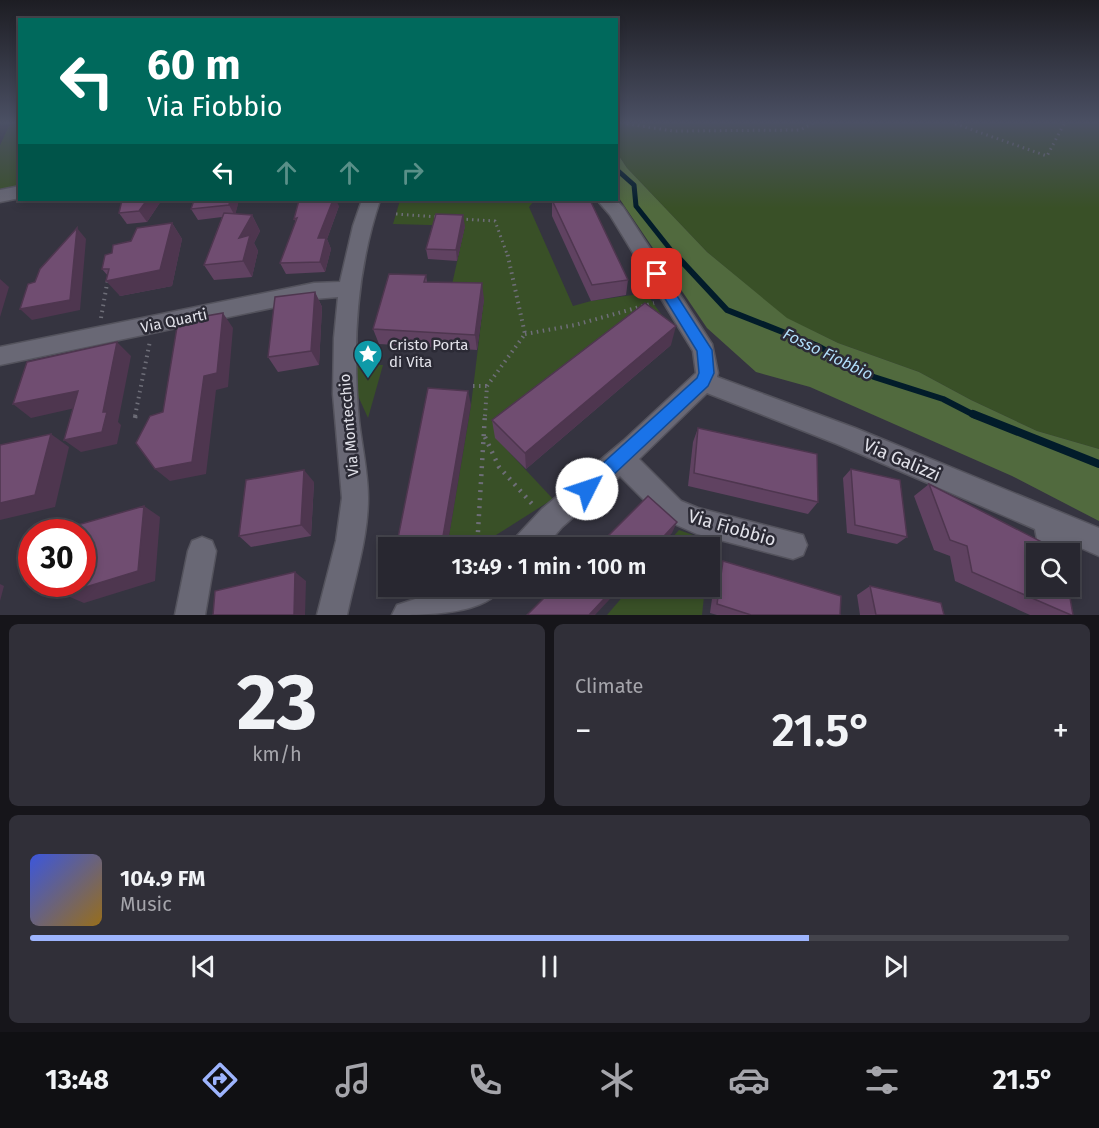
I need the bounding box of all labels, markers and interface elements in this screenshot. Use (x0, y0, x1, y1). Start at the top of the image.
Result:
text: 60 m (147, 40, 241, 90)
icon: left (48, 42, 126, 120)
text: Via Fiobbio (147, 91, 283, 123)
icon: left (207, 156, 240, 189)
icon: ahead (270, 156, 303, 189)
icon: ahead (333, 156, 366, 189)
icon: right (396, 156, 429, 189)
pin (631, 248, 682, 299)
icon: arrive (640, 257, 673, 290)
street label: Via Quarti (139, 305, 209, 337)
water label: Fosso Fiobbio (780, 324, 876, 384)
place label: Cristo Porta di Vita (389, 336, 468, 371)
place icon: Cristo Porta di Vita (352, 338, 384, 380)
street label: Via Montecchio (336, 373, 362, 477)
street label: Via Galizzi (860, 434, 944, 486)
position arrow (555, 457, 619, 521)
street label: Via Fiobbio (686, 505, 778, 551)
speed limit sign: 30 (18, 519, 96, 597)
map controls (1026, 543, 1080, 597)
button: search (1026, 543, 1080, 597)
text: 13:49 · 1 min · 100 m (451, 553, 647, 580)
text: 23 (237, 656, 317, 750)
text: Climate (575, 674, 643, 698)
text: 21.5° (772, 704, 872, 758)
text: − (575, 711, 592, 751)
text: + (1053, 711, 1069, 751)
text: km/h (252, 742, 302, 766)
text: 104.9 FM (120, 865, 205, 892)
text: Music (120, 892, 172, 916)
icon: previous (187, 950, 220, 983)
icon: pause (533, 950, 566, 983)
icon: next (879, 950, 912, 983)
icon: directions (199, 1059, 241, 1101)
icon: music (332, 1059, 374, 1101)
icon: phone (464, 1059, 506, 1101)
icon: climate (596, 1059, 638, 1101)
icon: car (728, 1059, 770, 1101)
icon: filters (861, 1059, 903, 1101)
text: 13:48 (45, 1064, 109, 1096)
text: 21.5° (993, 1064, 1054, 1096)

